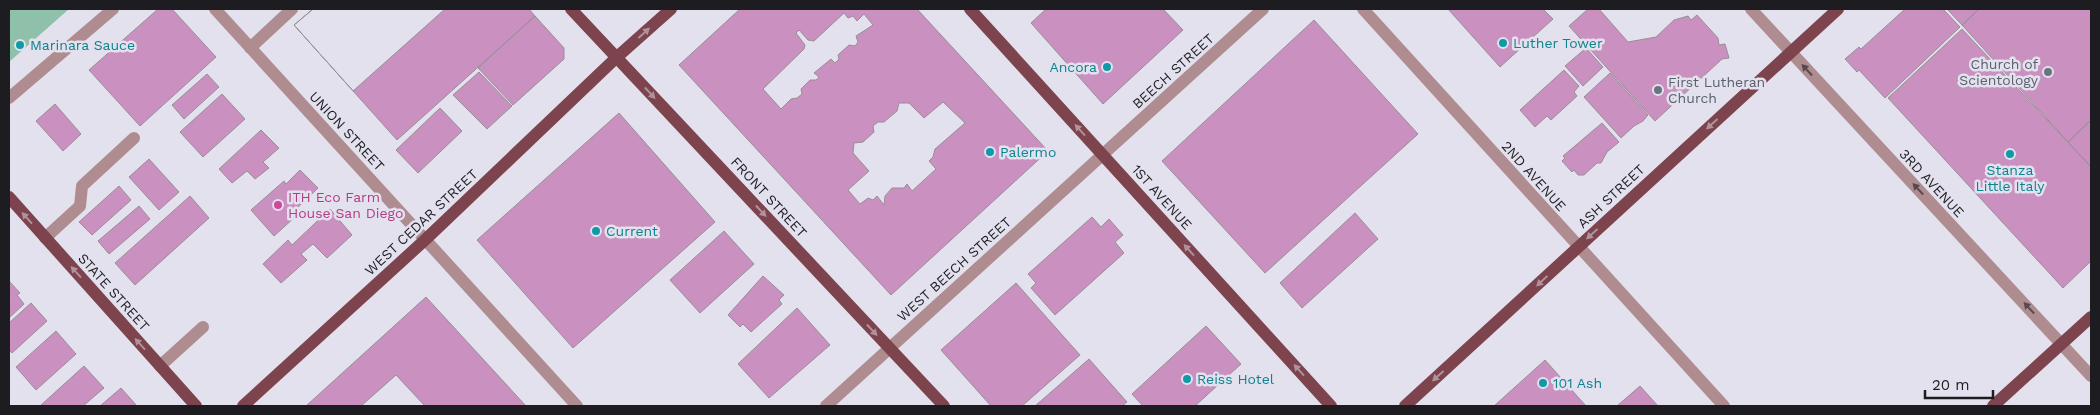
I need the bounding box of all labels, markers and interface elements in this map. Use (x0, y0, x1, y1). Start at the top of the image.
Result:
one-way arrow (637, 27, 649, 39)
street label: BEECH STREET (1129, 30, 1217, 112)
place label: Luther Tower (1513, 35, 1603, 51)
place label: Marinara Sauce (30, 37, 135, 53)
marker: Luther Tower (1497, 37, 1509, 49)
marker: Marinara Sauce (14, 39, 26, 51)
place label: Church of Scientology (1959, 56, 2039, 88)
place label: Ancora (1049, 59, 1097, 75)
marker: Ancora (1101, 61, 1113, 73)
one-way arrow (1801, 65, 1813, 77)
marker: Church of Scientology (2042, 66, 2054, 78)
place label: First Lutheran Church (1668, 74, 1765, 106)
marker: First Lutheran Church (1652, 84, 1664, 96)
one-way arrow (644, 86, 656, 98)
street label: UNION STREET (306, 88, 388, 174)
one-way arrow (1706, 119, 1719, 130)
one-way arrow (1074, 124, 1086, 136)
street label: 2ND AVENUE (1499, 138, 1570, 214)
place label: Palermo (1000, 144, 1056, 160)
marker: Palermo (984, 146, 996, 158)
street label: 3RD AVENUE (1896, 146, 1968, 220)
marker: Stanza Little Italy (2004, 148, 2016, 160)
street label: FRONT STREET (728, 154, 811, 241)
street label: 1ST AVENUE (1129, 161, 1195, 233)
street label: ASH STREET (1574, 161, 1648, 231)
place label: Stanza Little Italy (1975, 162, 2045, 194)
street label: WEST CEDAR STREET (361, 165, 481, 278)
one-way arrow (1912, 184, 1924, 196)
place label: ITH Eco Farm House San Diego (288, 189, 403, 221)
marker: ITH Eco Farm House San Diego (272, 199, 284, 211)
one-way arrow (755, 205, 767, 217)
one-way arrow (21, 212, 33, 224)
street label: WEST BEECH STREET (894, 213, 1015, 324)
place label: Current (606, 223, 658, 239)
marker: Current (590, 225, 602, 237)
one-way arrow (1586, 229, 1599, 240)
one-way arrow (1184, 243, 1195, 256)
street label: STATE STREET (75, 250, 153, 334)
one-way arrow (70, 267, 82, 279)
one-way arrow (1536, 275, 1548, 286)
one-way arrow (2023, 302, 2035, 314)
one-way arrow (866, 323, 878, 335)
one-way arrow (134, 339, 146, 351)
one-way arrow (1293, 365, 1305, 377)
scale bar (1925, 368, 1992, 400)
one-way arrow (1433, 370, 1445, 382)
place label: Reiss Hotel (1197, 371, 1275, 387)
marker: Reiss Hotel (1181, 373, 1193, 385)
place label: 101 Ash (1553, 375, 1602, 391)
text: 20 m (1932, 376, 1970, 394)
marker: 101 Ash (1537, 377, 1549, 389)

